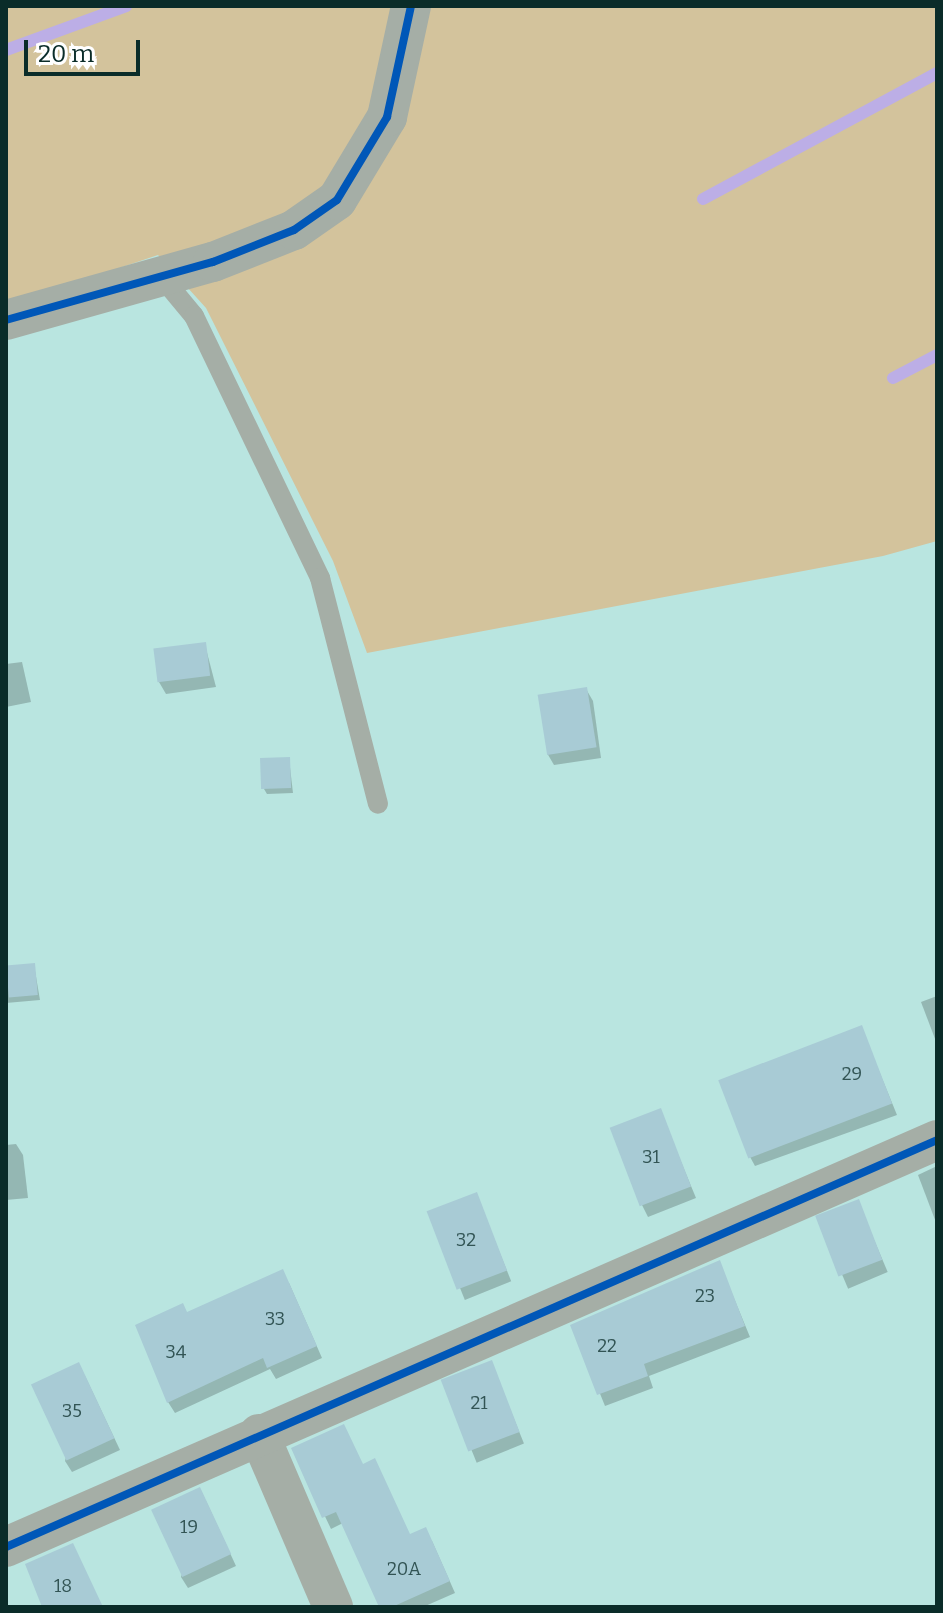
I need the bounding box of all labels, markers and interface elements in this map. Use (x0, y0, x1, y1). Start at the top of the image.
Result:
scale bar (28, 24, 144, 74)
text: 20 m (38, 40, 94, 68)
house number: 29 (842, 1063, 862, 1085)
house number: 31 (642, 1146, 660, 1168)
house number: 32 (456, 1229, 476, 1251)
house number: 23 (695, 1285, 715, 1307)
house number: 33 (265, 1308, 285, 1330)
house number: 22 (597, 1335, 617, 1357)
house number: 34 (166, 1341, 186, 1363)
house number: 21 (470, 1392, 488, 1414)
house number: 35 (62, 1400, 82, 1422)
house number: 19 (180, 1516, 198, 1538)
house number: 20А (387, 1558, 421, 1580)
house number: 18 (54, 1575, 72, 1597)

